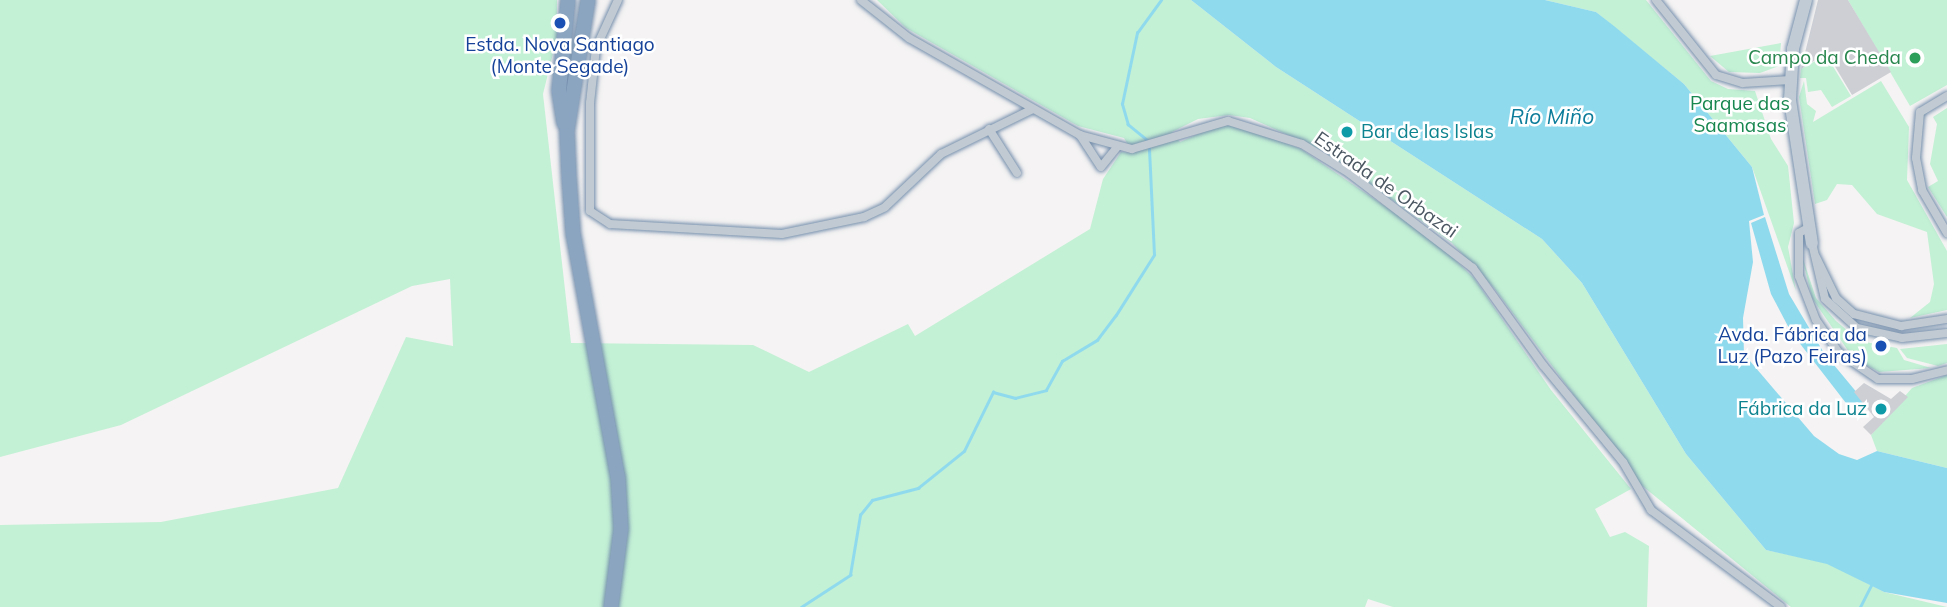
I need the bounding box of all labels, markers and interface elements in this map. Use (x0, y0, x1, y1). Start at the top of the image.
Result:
marker: Estda. Nova Santiago (Monte Segade) (552, 15, 568, 31)
place label: Estda. Nova Santiago (Monte Segade) (465, 34, 655, 78)
place label: Campo da Cheda (1748, 47, 1901, 69)
marker: Campo da Cheda (1907, 50, 1923, 66)
park label: Parque das Saamasas (1690, 93, 1790, 137)
water label: Río Miño (1510, 103, 1594, 129)
place label: Bar de las Islas (1361, 121, 1494, 143)
marker: Bar de las Islas (1339, 124, 1355, 140)
street label: Estrada de Orbazai (1310, 127, 1462, 243)
place label: Avda. Fábrica da Luz (Pazo Feiras) (1717, 324, 1867, 368)
marker: Avda. Fábrica da Luz (Pazo Feiras) (1873, 338, 1889, 354)
place label: Fábrica da Luz (1738, 398, 1867, 420)
marker: Fábrica da Luz (1873, 401, 1889, 417)

